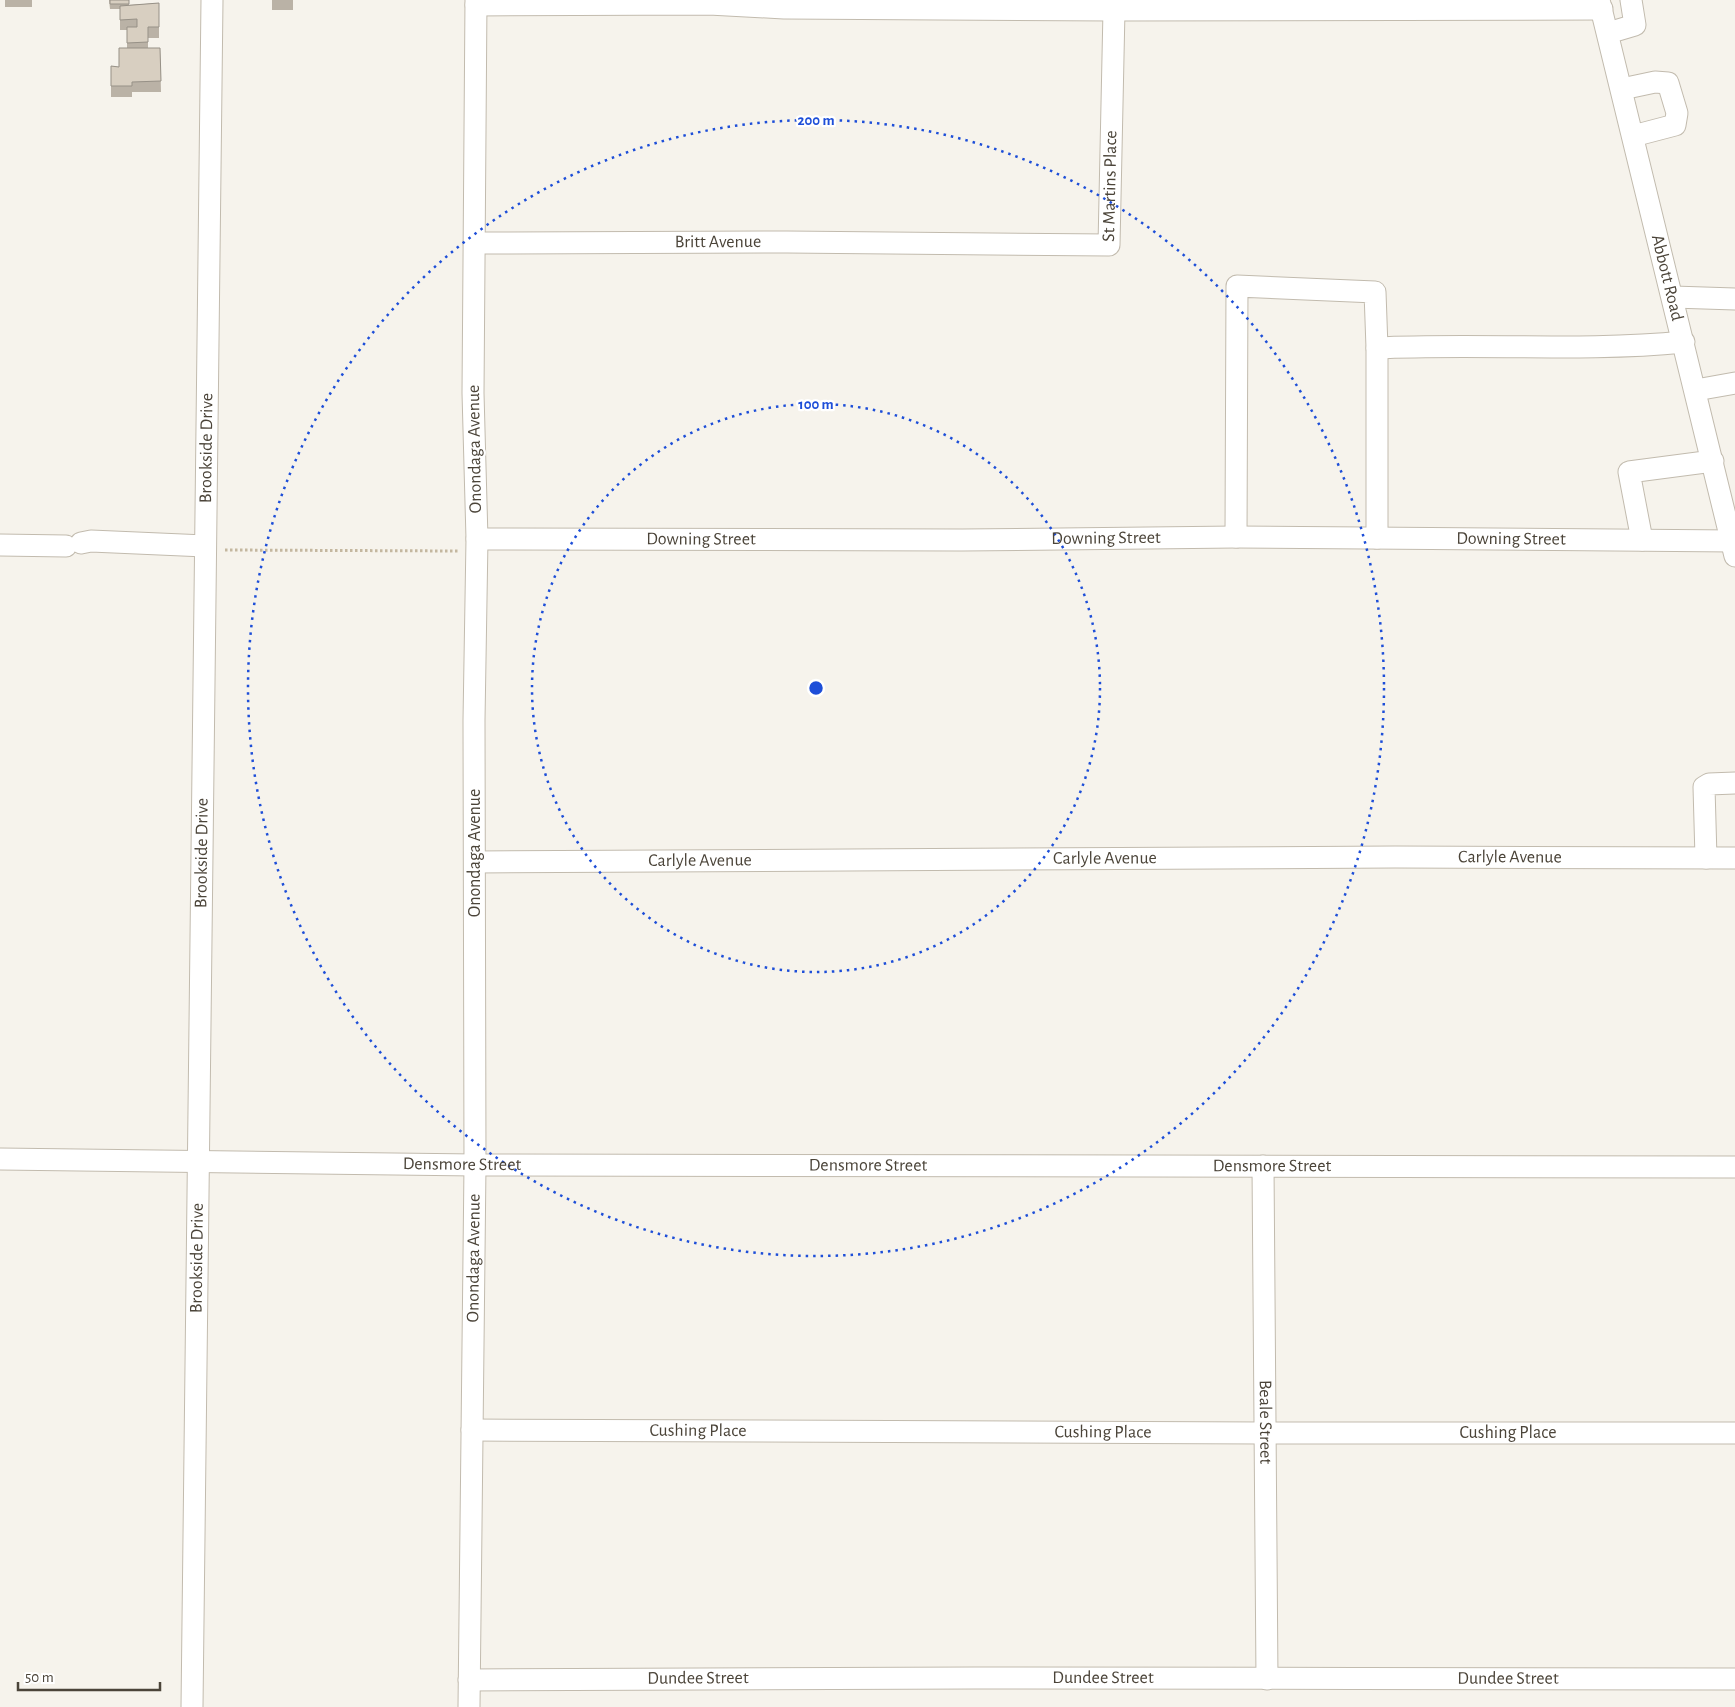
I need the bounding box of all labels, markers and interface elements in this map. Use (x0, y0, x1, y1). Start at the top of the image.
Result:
text: 200 m (797, 113, 835, 128)
street label: St Martins Place (1100, 130, 1120, 242)
street label: Britt Avenue (675, 233, 761, 251)
street label: Abbott Road (1648, 233, 1686, 323)
street label: Onondaga Avenue (465, 385, 485, 513)
street label: Brookside Drive (197, 393, 216, 503)
text: 100 m (798, 397, 834, 412)
street label: Downing Street (1051, 529, 1161, 548)
street label: Downing Street (646, 530, 756, 549)
street label: Downing Street (1456, 530, 1566, 549)
centre of rings (807, 679, 825, 697)
street label: Onondaga Avenue (466, 789, 484, 917)
street label: Brookside Drive (192, 798, 212, 908)
street label: Carlyle Avenue (1458, 848, 1562, 866)
street label: Carlyle Avenue (1053, 849, 1157, 868)
street label: Carlyle Avenue (648, 851, 752, 870)
street label: Densmore Street (403, 1155, 521, 1174)
street label: Densmore Street (809, 1157, 927, 1175)
street label: Densmore Street (1213, 1157, 1331, 1175)
street label: Onondaga Avenue (464, 1194, 484, 1322)
street label: Brookside Drive (188, 1203, 207, 1313)
street label: Beale Street (1256, 1380, 1274, 1464)
street label: Cushing Place (649, 1422, 747, 1440)
street label: Cushing Place (1054, 1423, 1152, 1442)
street label: Cushing Place (1459, 1424, 1557, 1442)
scale bar (18, 1660, 160, 1692)
street label: Dundee Street (647, 1669, 749, 1688)
street label: Dundee Street (1052, 1669, 1154, 1687)
text: 50 m (25, 1670, 54, 1685)
street label: Dundee Street (1457, 1670, 1559, 1688)

